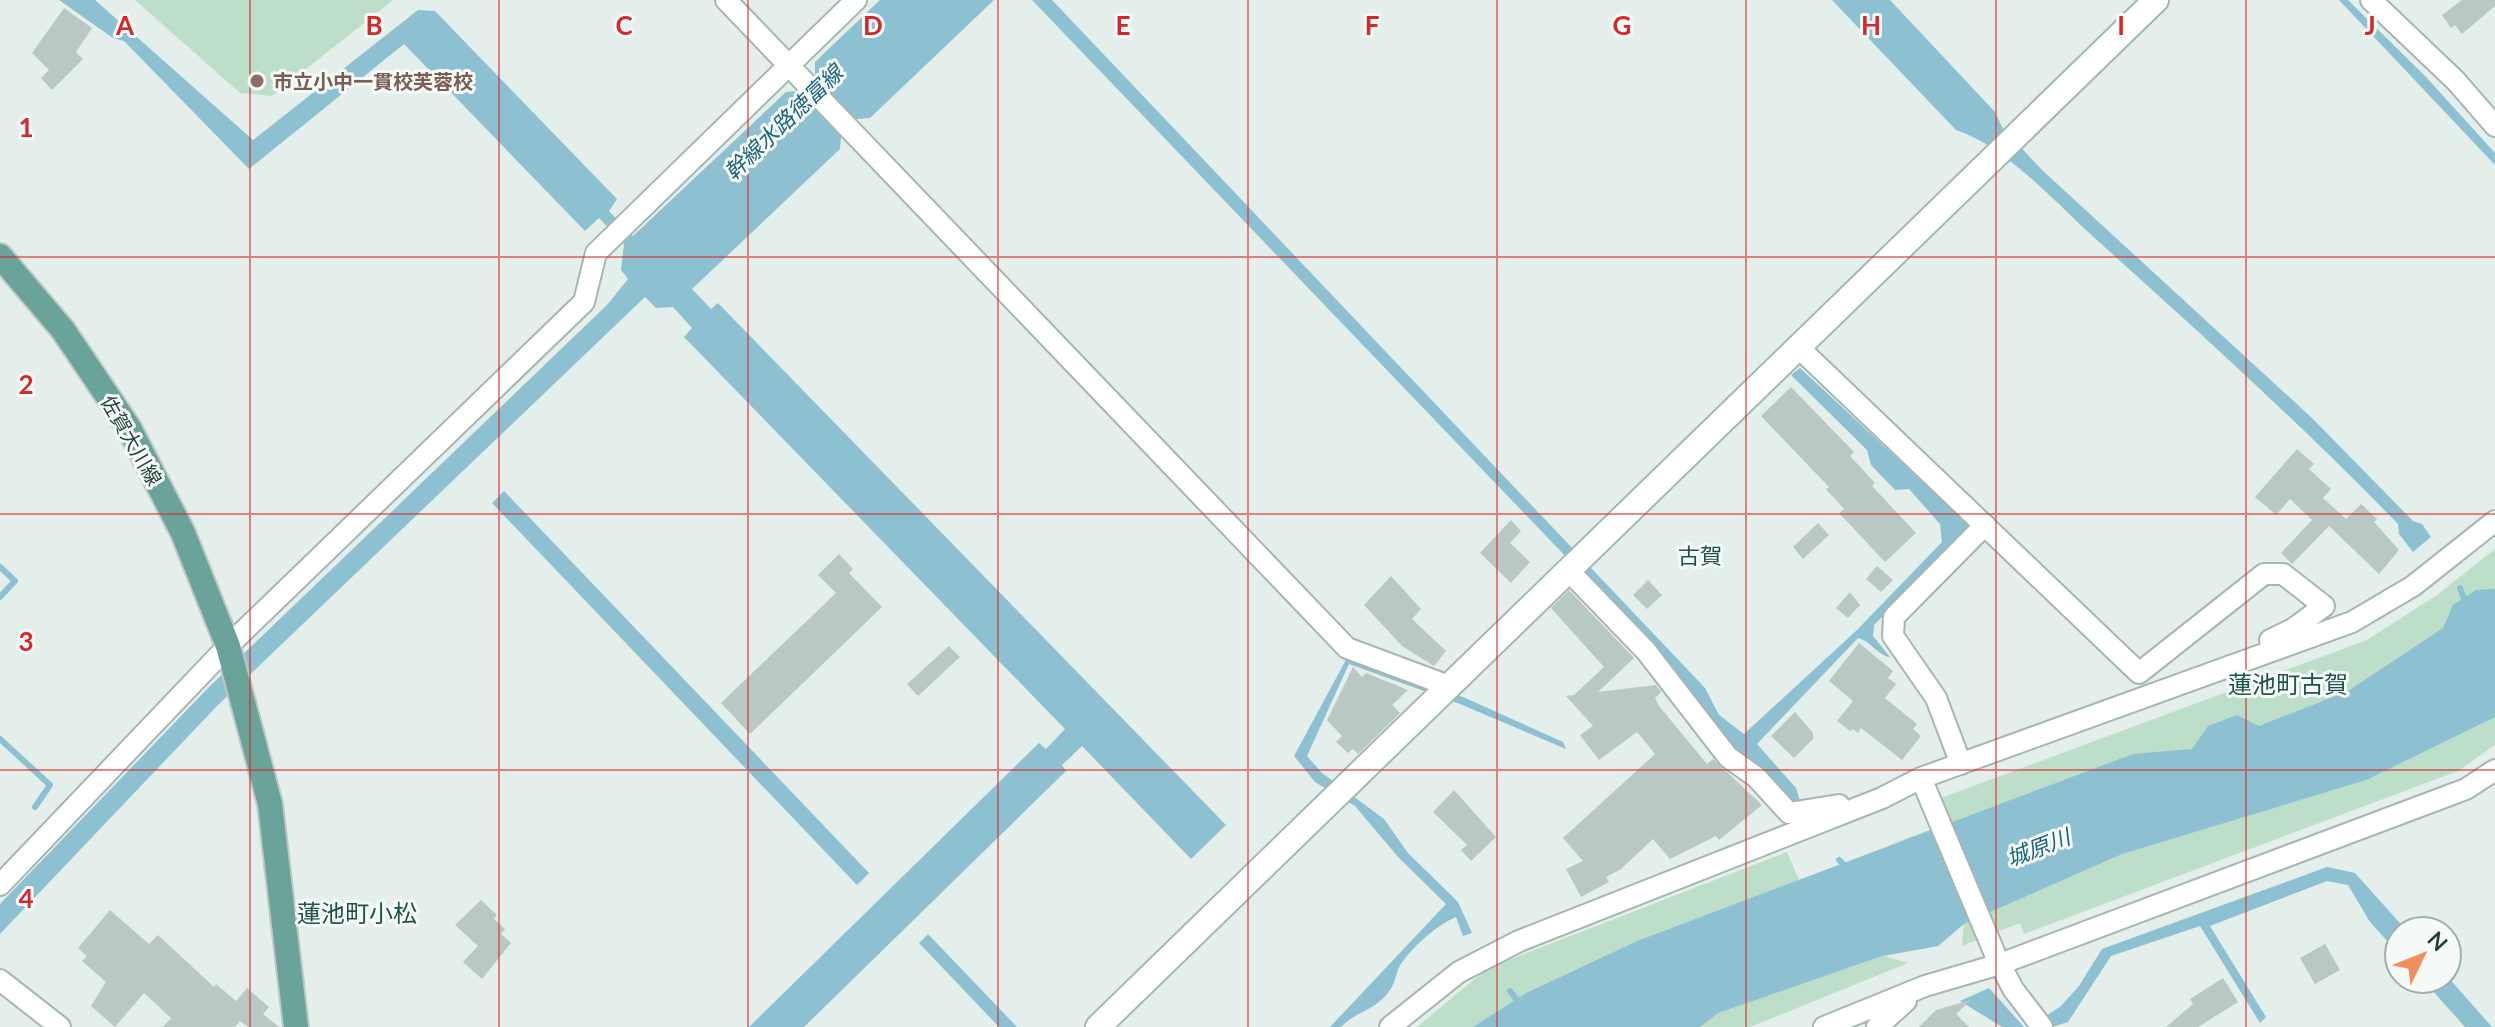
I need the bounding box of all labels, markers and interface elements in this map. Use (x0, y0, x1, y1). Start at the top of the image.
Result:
text: A (115, 9, 135, 41)
text: B (365, 9, 383, 41)
text: C (615, 9, 633, 41)
text: D (863, 9, 883, 41)
text: E (1116, 9, 1130, 41)
text: F (1365, 9, 1379, 41)
text: G (1613, 9, 1631, 41)
text: H (1861, 9, 1881, 41)
text: I (2117, 9, 2125, 41)
text: J (2364, 9, 2376, 41)
water label: 幹線水路徳富線 (718, 57, 850, 185)
place label: 市立小中一貫校芙蓉校 (273, 69, 473, 93)
marker: 市立小中一貫校芙蓉校 (248, 72, 266, 90)
text: 1 (18, 111, 34, 143)
text: 2 (18, 368, 34, 400)
street label: 佐賀大川線 (97, 391, 167, 489)
district label: 古賀 (1678, 542, 1722, 569)
text: 3 (18, 625, 34, 657)
district label: 蓮池町古賀 (2228, 669, 2348, 698)
water label: 城原川 (2002, 822, 2076, 871)
text: 4 (18, 882, 34, 914)
district label: 蓮池町小松 (297, 898, 417, 927)
north arrow (2383, 915, 2463, 995)
text: N (2422, 926, 2454, 956)

